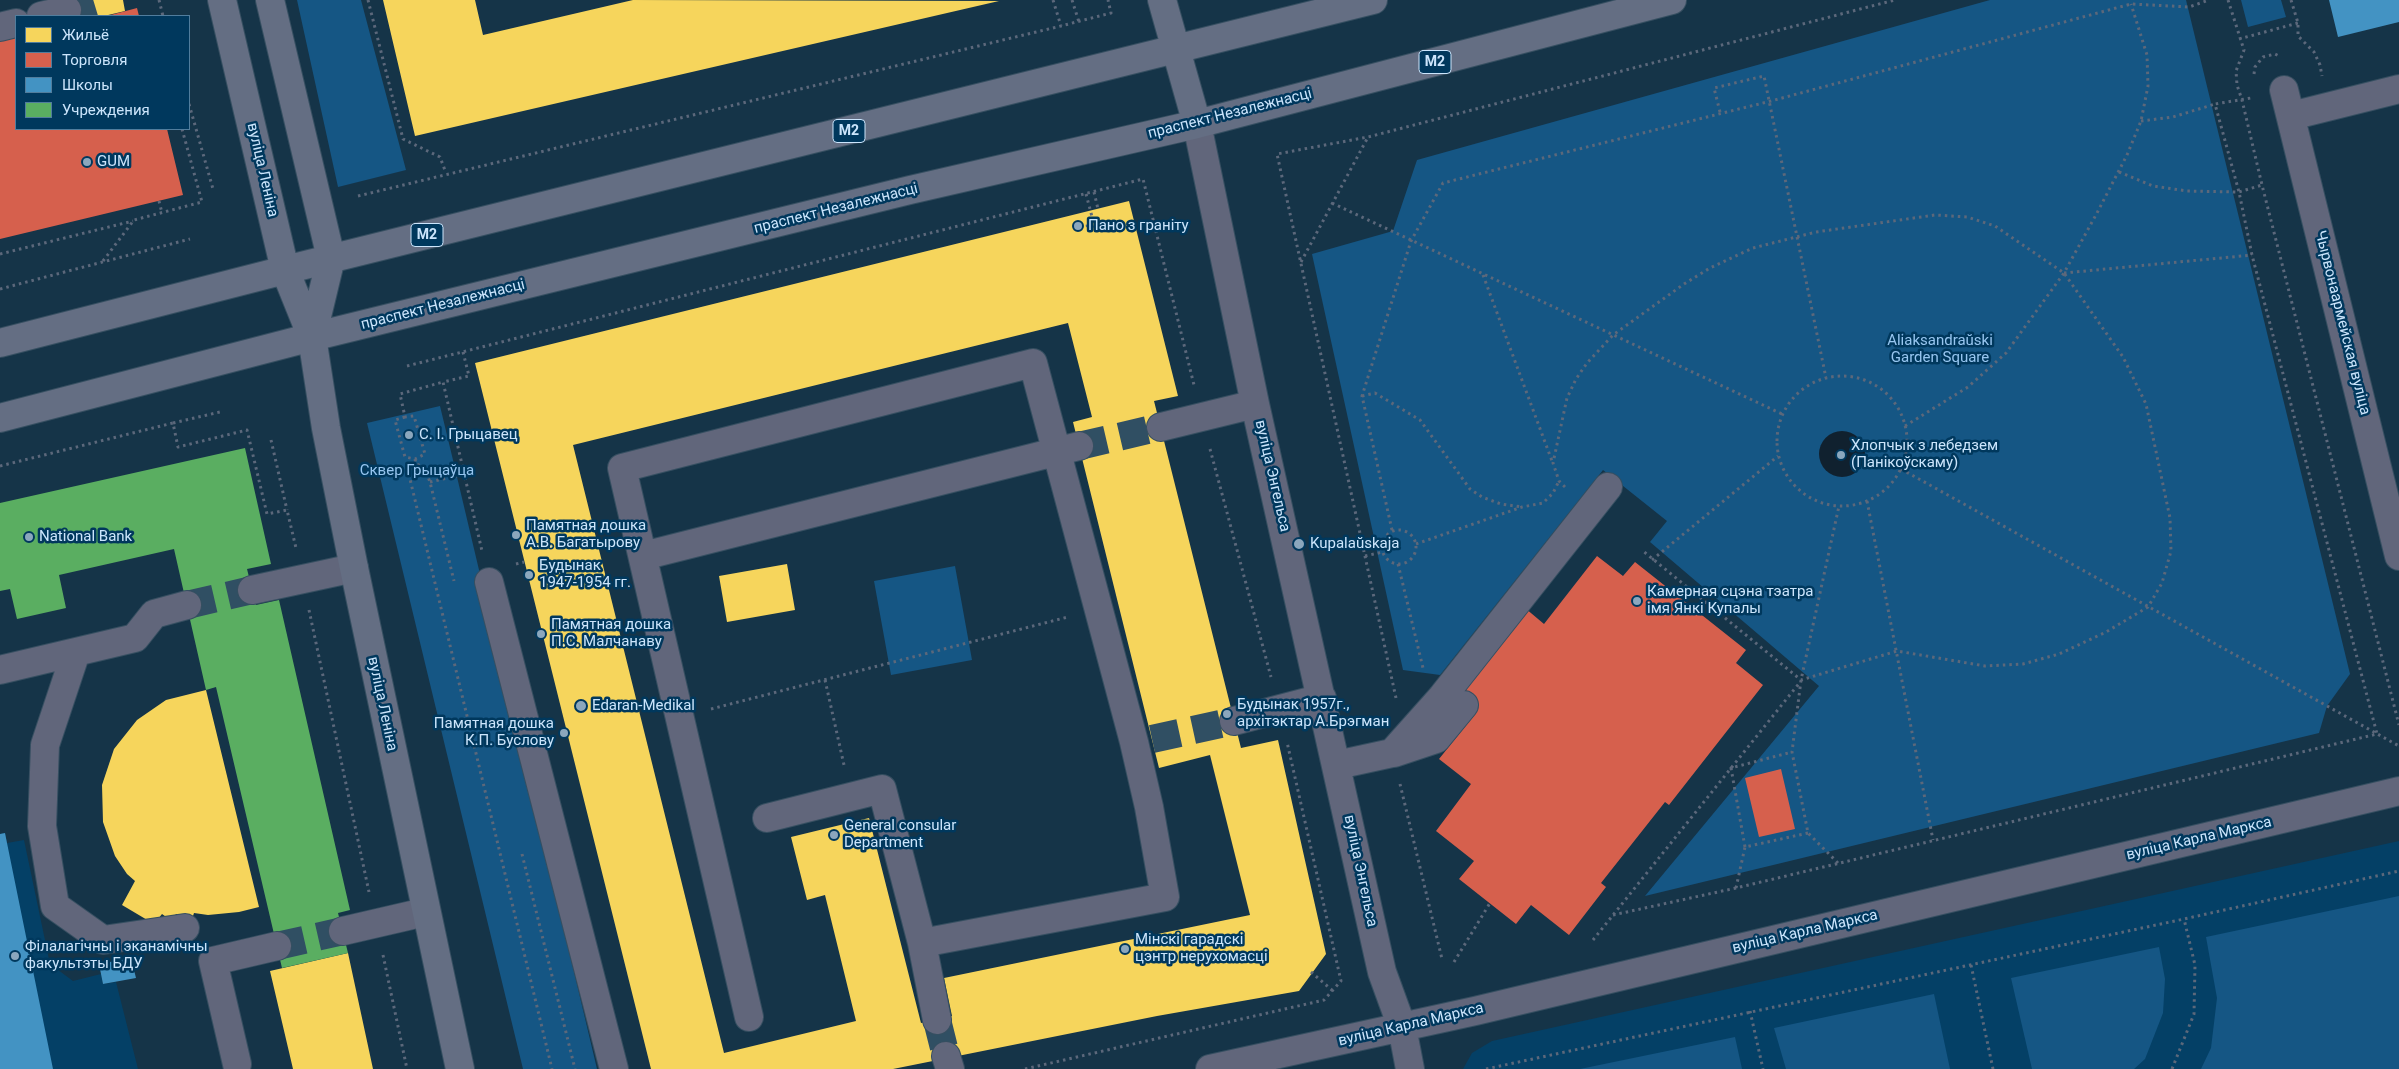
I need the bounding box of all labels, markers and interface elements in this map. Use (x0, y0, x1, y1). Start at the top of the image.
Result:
legend (15, 15, 190, 130)
text: Жильё (62, 26, 109, 44)
text: Торговля (62, 51, 127, 69)
road number: М2 (1419, 51, 1451, 74)
text: Школы (62, 76, 113, 94)
street label: праспект Незалежнасці (1146, 85, 1314, 143)
text: Учреждения (62, 101, 150, 119)
road number: М2 (833, 120, 865, 142)
street label: вуліца Леніна (242, 121, 282, 219)
place label: GUM (97, 153, 130, 171)
marker: GUM (81, 156, 93, 168)
street label: праспект Незалежнасці (752, 180, 920, 238)
place label: Пано з граніту (1088, 217, 1189, 235)
marker: Пано з граніту (1072, 220, 1084, 232)
road number: М2 (411, 224, 443, 246)
street label: Чырвонаармейская вуліца (2310, 229, 2374, 417)
street label: праспект Незалежнасці (359, 276, 527, 334)
park label: Aliaksandraŭski Garden Square (1887, 332, 1993, 367)
street label: вуліца Энгельса (1250, 418, 1294, 534)
place label: С. І. Грыцавец (419, 426, 518, 444)
marker: С. І. Грыцавец (403, 429, 415, 441)
place label: Хлопчык з лебедзем (Панікоўскаму) (1851, 437, 1998, 472)
marker: Хлопчык з лебедзем (Панікоўскаму) (1835, 449, 1847, 461)
park label: Сквер Грыцаўца (360, 462, 474, 480)
place label: Памятная дошка А.В. Багатырову (526, 517, 646, 552)
place label: National Bank (39, 528, 132, 546)
marker: Памятная дошка А.В. Багатырову (510, 529, 522, 541)
marker: National Bank (23, 531, 35, 543)
place label: Kupalaŭskaja (1310, 535, 1399, 553)
marker: Kupalaŭskaja (1292, 537, 1306, 551)
place label: Будынак 1947-1954 гг. (539, 557, 631, 592)
marker: Будынак 1947-1954 гг. (523, 569, 535, 581)
place label: Камерная сцэна тэатра імя Янкі Купалы (1647, 583, 1814, 618)
marker: Камерная сцэна тэатра імя Янкі Купалы (1631, 595, 1643, 607)
place label: Памятная дошка П.С. Малчанаву (551, 616, 671, 651)
marker: Памятная дошка П.С. Малчанаву (535, 628, 547, 640)
street label: вуліца Леніна (363, 655, 401, 753)
place label: Будынак 1957г., архітэктар А.Брэгман (1237, 696, 1389, 731)
place label: Edaran-Medikal (592, 697, 695, 715)
marker: Edaran-Medikal (574, 699, 588, 713)
marker: Будынак 1957г., архітэктар А.Брэгман (1221, 708, 1233, 720)
place label: Памятная дошка К.П. Буслову (434, 715, 554, 750)
marker: Памятная дошка К.П. Буслову (558, 727, 570, 739)
street label: вуліца Энгельса (1339, 813, 1381, 929)
street label: вуліца Карла Маркса (2125, 814, 2273, 864)
place label: General consular Department (844, 817, 956, 852)
marker: General consular Department (828, 829, 840, 841)
street label: вуліца Карла Маркса (1731, 907, 1879, 957)
place label: Мінскі гарадскі цэнтр нерухомасці (1135, 931, 1268, 966)
place label: Філалагічны і эканамічны факультэты БДУ (25, 938, 208, 973)
marker: Мінскі гарадскі цэнтр нерухомасці (1119, 943, 1131, 955)
marker: Філалагічны і эканамічны факультэты БДУ (9, 950, 21, 962)
street label: вуліца Карла Маркса (1337, 1000, 1485, 1050)

